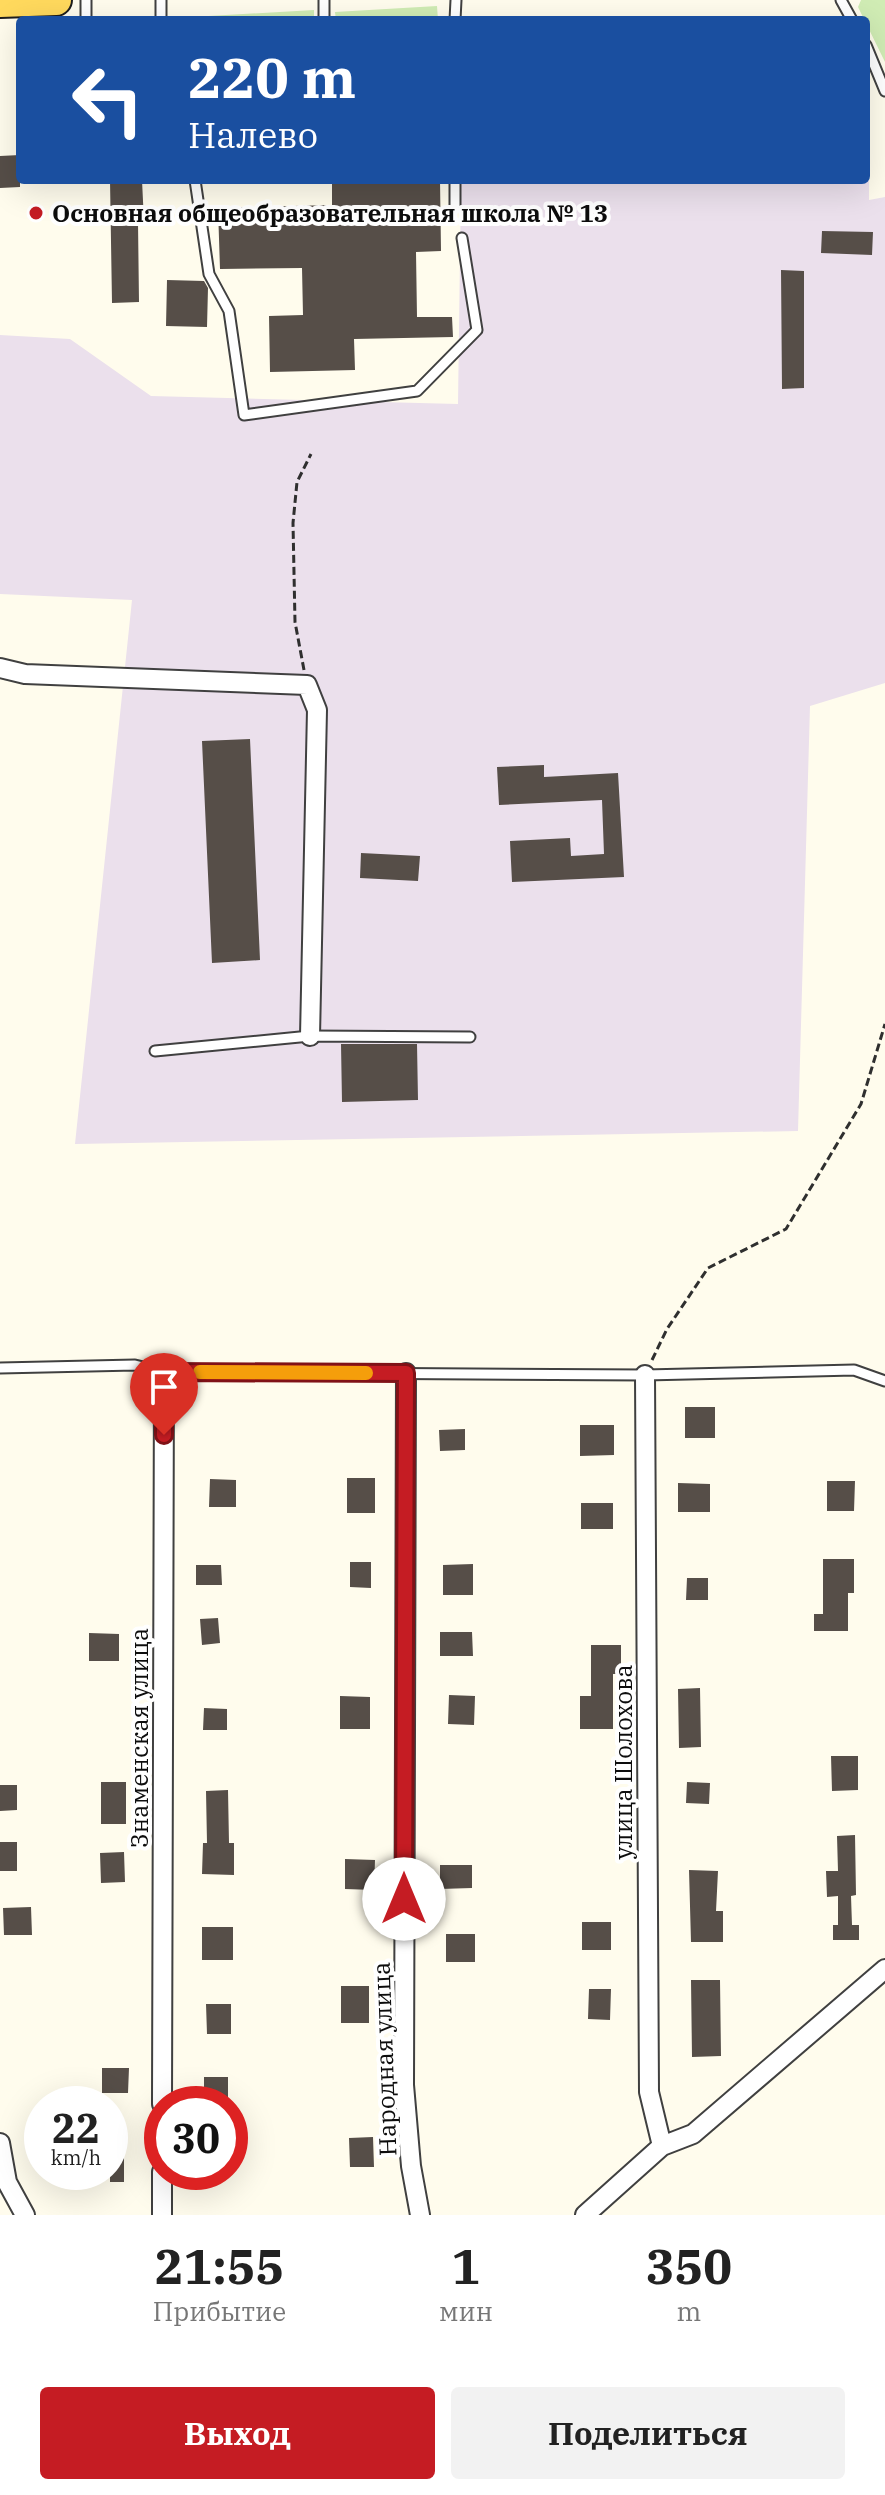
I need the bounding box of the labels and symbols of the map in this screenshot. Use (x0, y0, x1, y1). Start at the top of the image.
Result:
place label: Основная общеобразовательная школа № 13 (52, 197, 608, 229)
marker: Основная общеобразовательная школа № 13 (27, 204, 45, 222)
pin (130, 1353, 198, 1435)
street label: Знаменская улица (123, 1628, 155, 1848)
street label: улица Шолохова (607, 1664, 639, 1860)
position arrow (362, 1857, 446, 1941)
street label: Народная улица (365, 1961, 403, 2157)
speed limit sign: 30 (144, 2086, 248, 2190)

